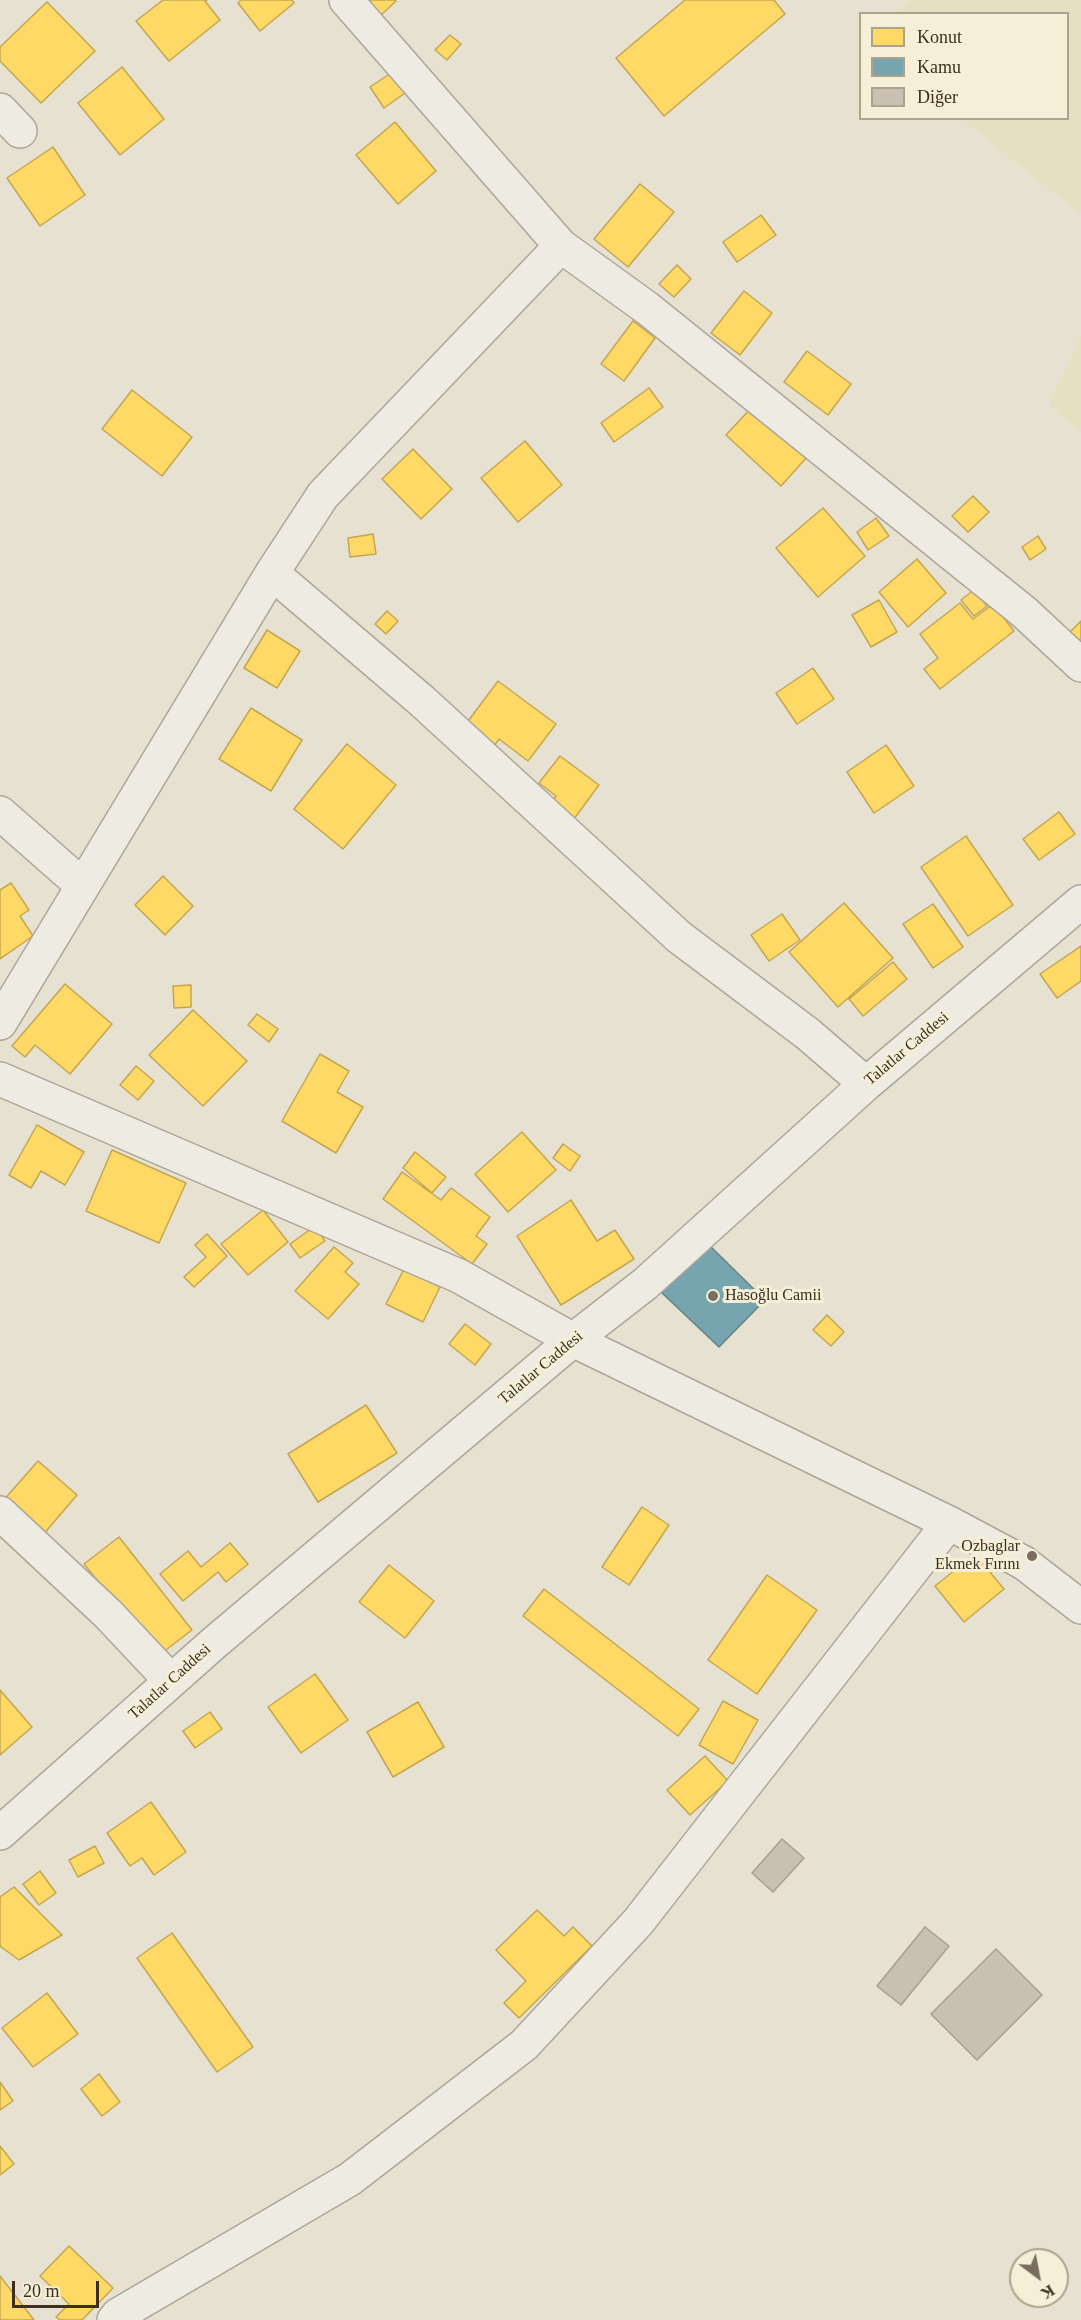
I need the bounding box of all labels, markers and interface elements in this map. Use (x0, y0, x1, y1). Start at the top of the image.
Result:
legend (859, 12, 1069, 120)
text: Konut (917, 27, 962, 47)
text: Kamu (917, 57, 961, 77)
text: Diğer (917, 87, 958, 107)
street label: Talatlar Caddesi (861, 1008, 953, 1090)
place label: Hasoğlu Camii (725, 1286, 821, 1306)
marker: Hasoğlu Camii (706, 1289, 720, 1303)
street label: Talatlar Caddesi (495, 1327, 587, 1409)
place label: Ozbaglar Ekmek Fırını (935, 1537, 1020, 1575)
marker: Ozbaglar Ekmek Fırını (1025, 1549, 1039, 1563)
street label: Talatlar Caddesi (125, 1640, 215, 1724)
north arrow (1009, 2248, 1069, 2308)
scale bar (15, 2269, 102, 2307)
text: 20 m (23, 2281, 60, 2301)
text: K (1038, 2281, 1058, 2302)

